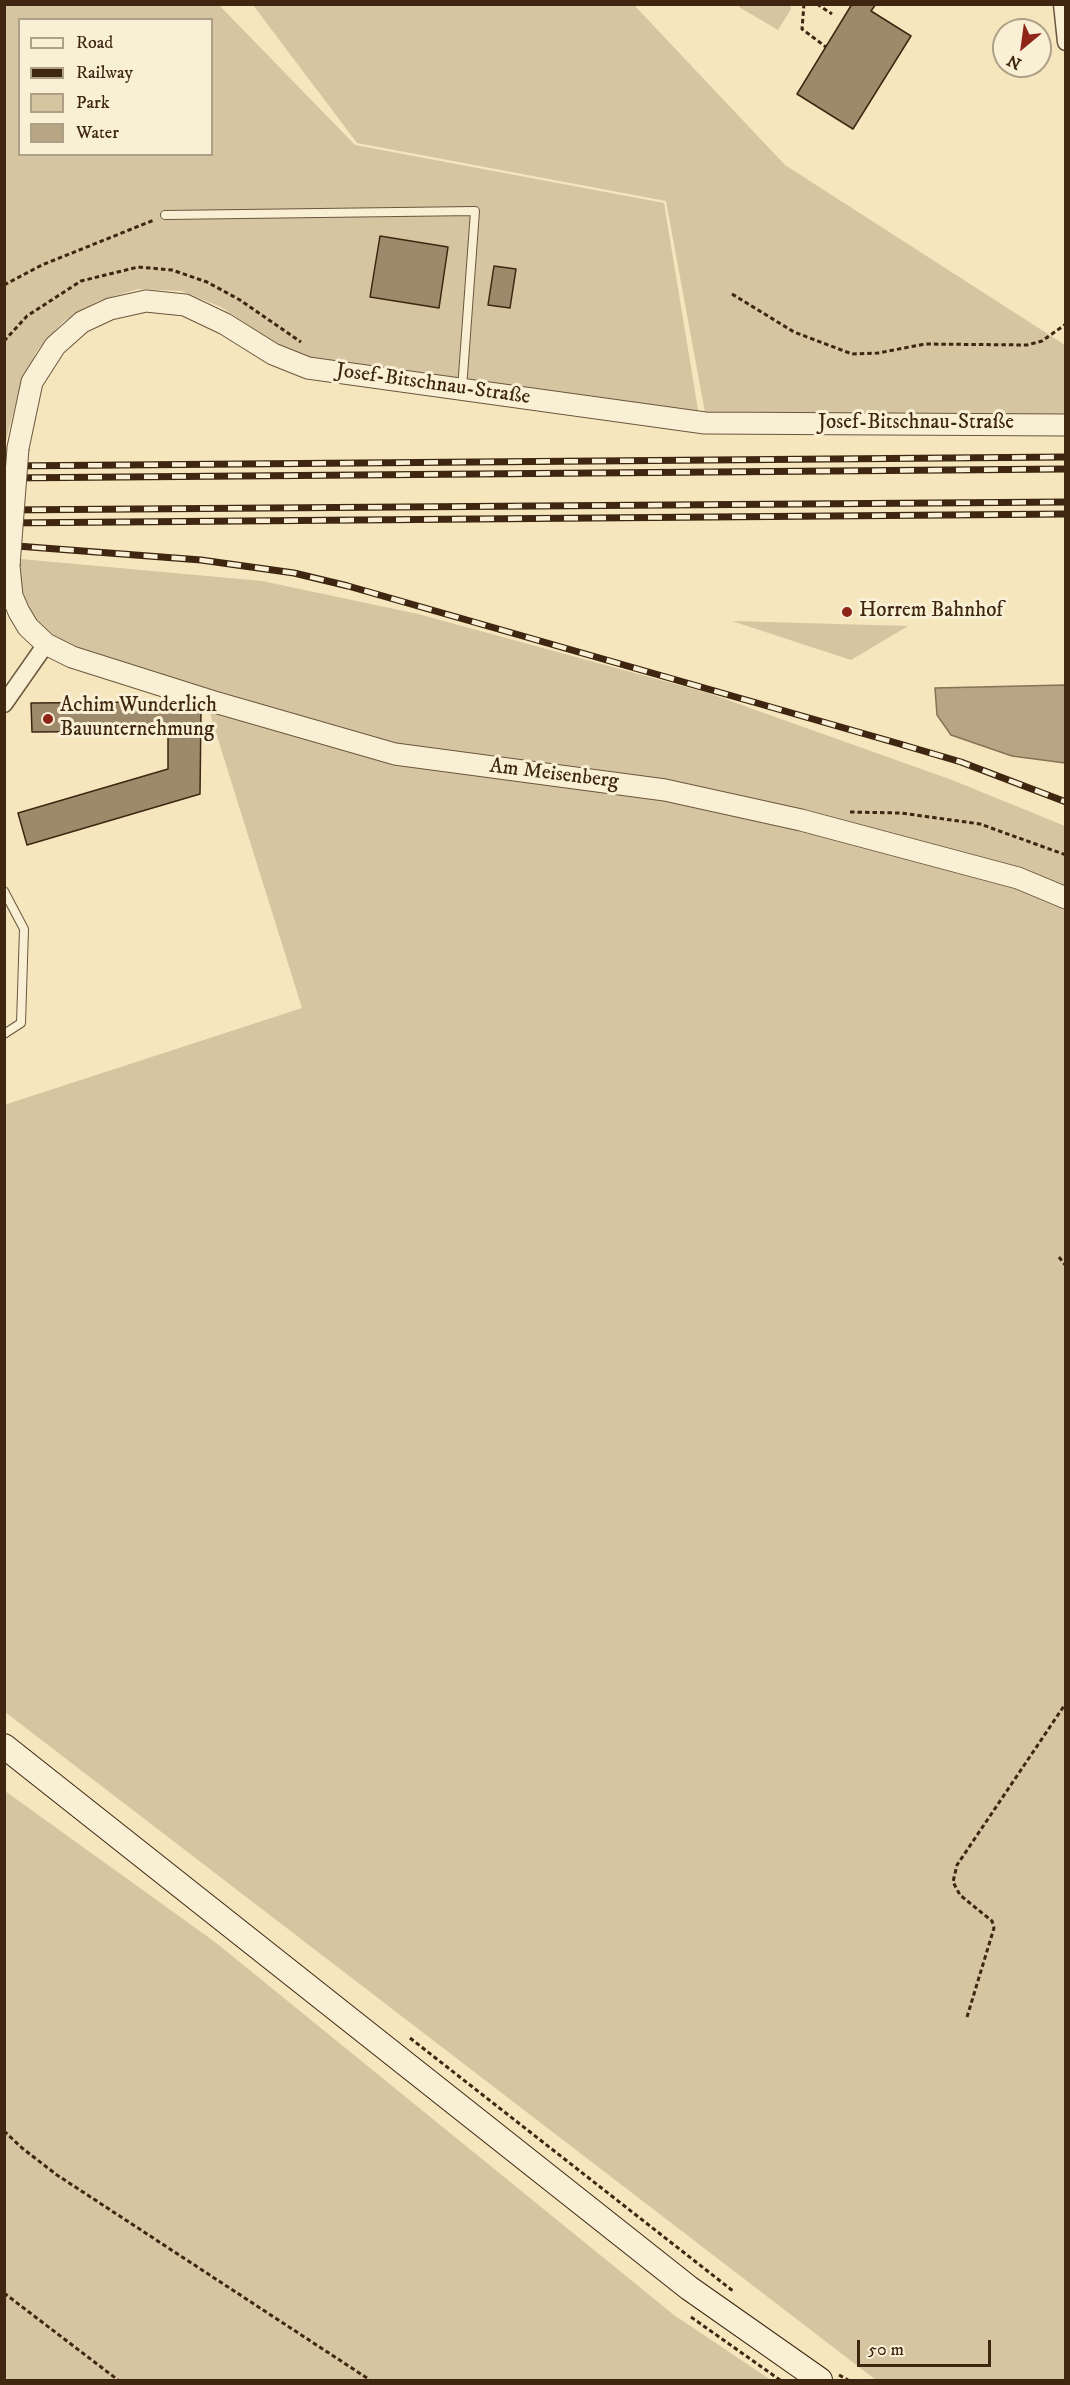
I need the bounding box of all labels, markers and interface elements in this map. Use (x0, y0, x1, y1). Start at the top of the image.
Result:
legend (18, 18, 213, 156)
north arrow (992, 18, 1052, 78)
text: Road (76, 32, 113, 54)
text: N (1004, 50, 1025, 74)
text: Railway (76, 62, 133, 84)
text: Park (76, 92, 110, 114)
text: Water (76, 122, 119, 144)
street label: Josef-Bitschnau-Straße (334, 359, 532, 411)
street label: Josef-Bitschnau-Straße (818, 411, 1014, 437)
place label: Horrem Bahnhof (859, 599, 1003, 625)
marker: Horrem Bahnhof (840, 605, 854, 619)
place label: Achim Wunderlich Bauunternehmung (60, 694, 217, 744)
marker: Achim Wunderlich Bauunternehmung (41, 712, 55, 726)
street label: Am Meisenberg (488, 755, 620, 795)
scale bar (860, 2328, 994, 2366)
text: 50 m (868, 2339, 904, 2361)

